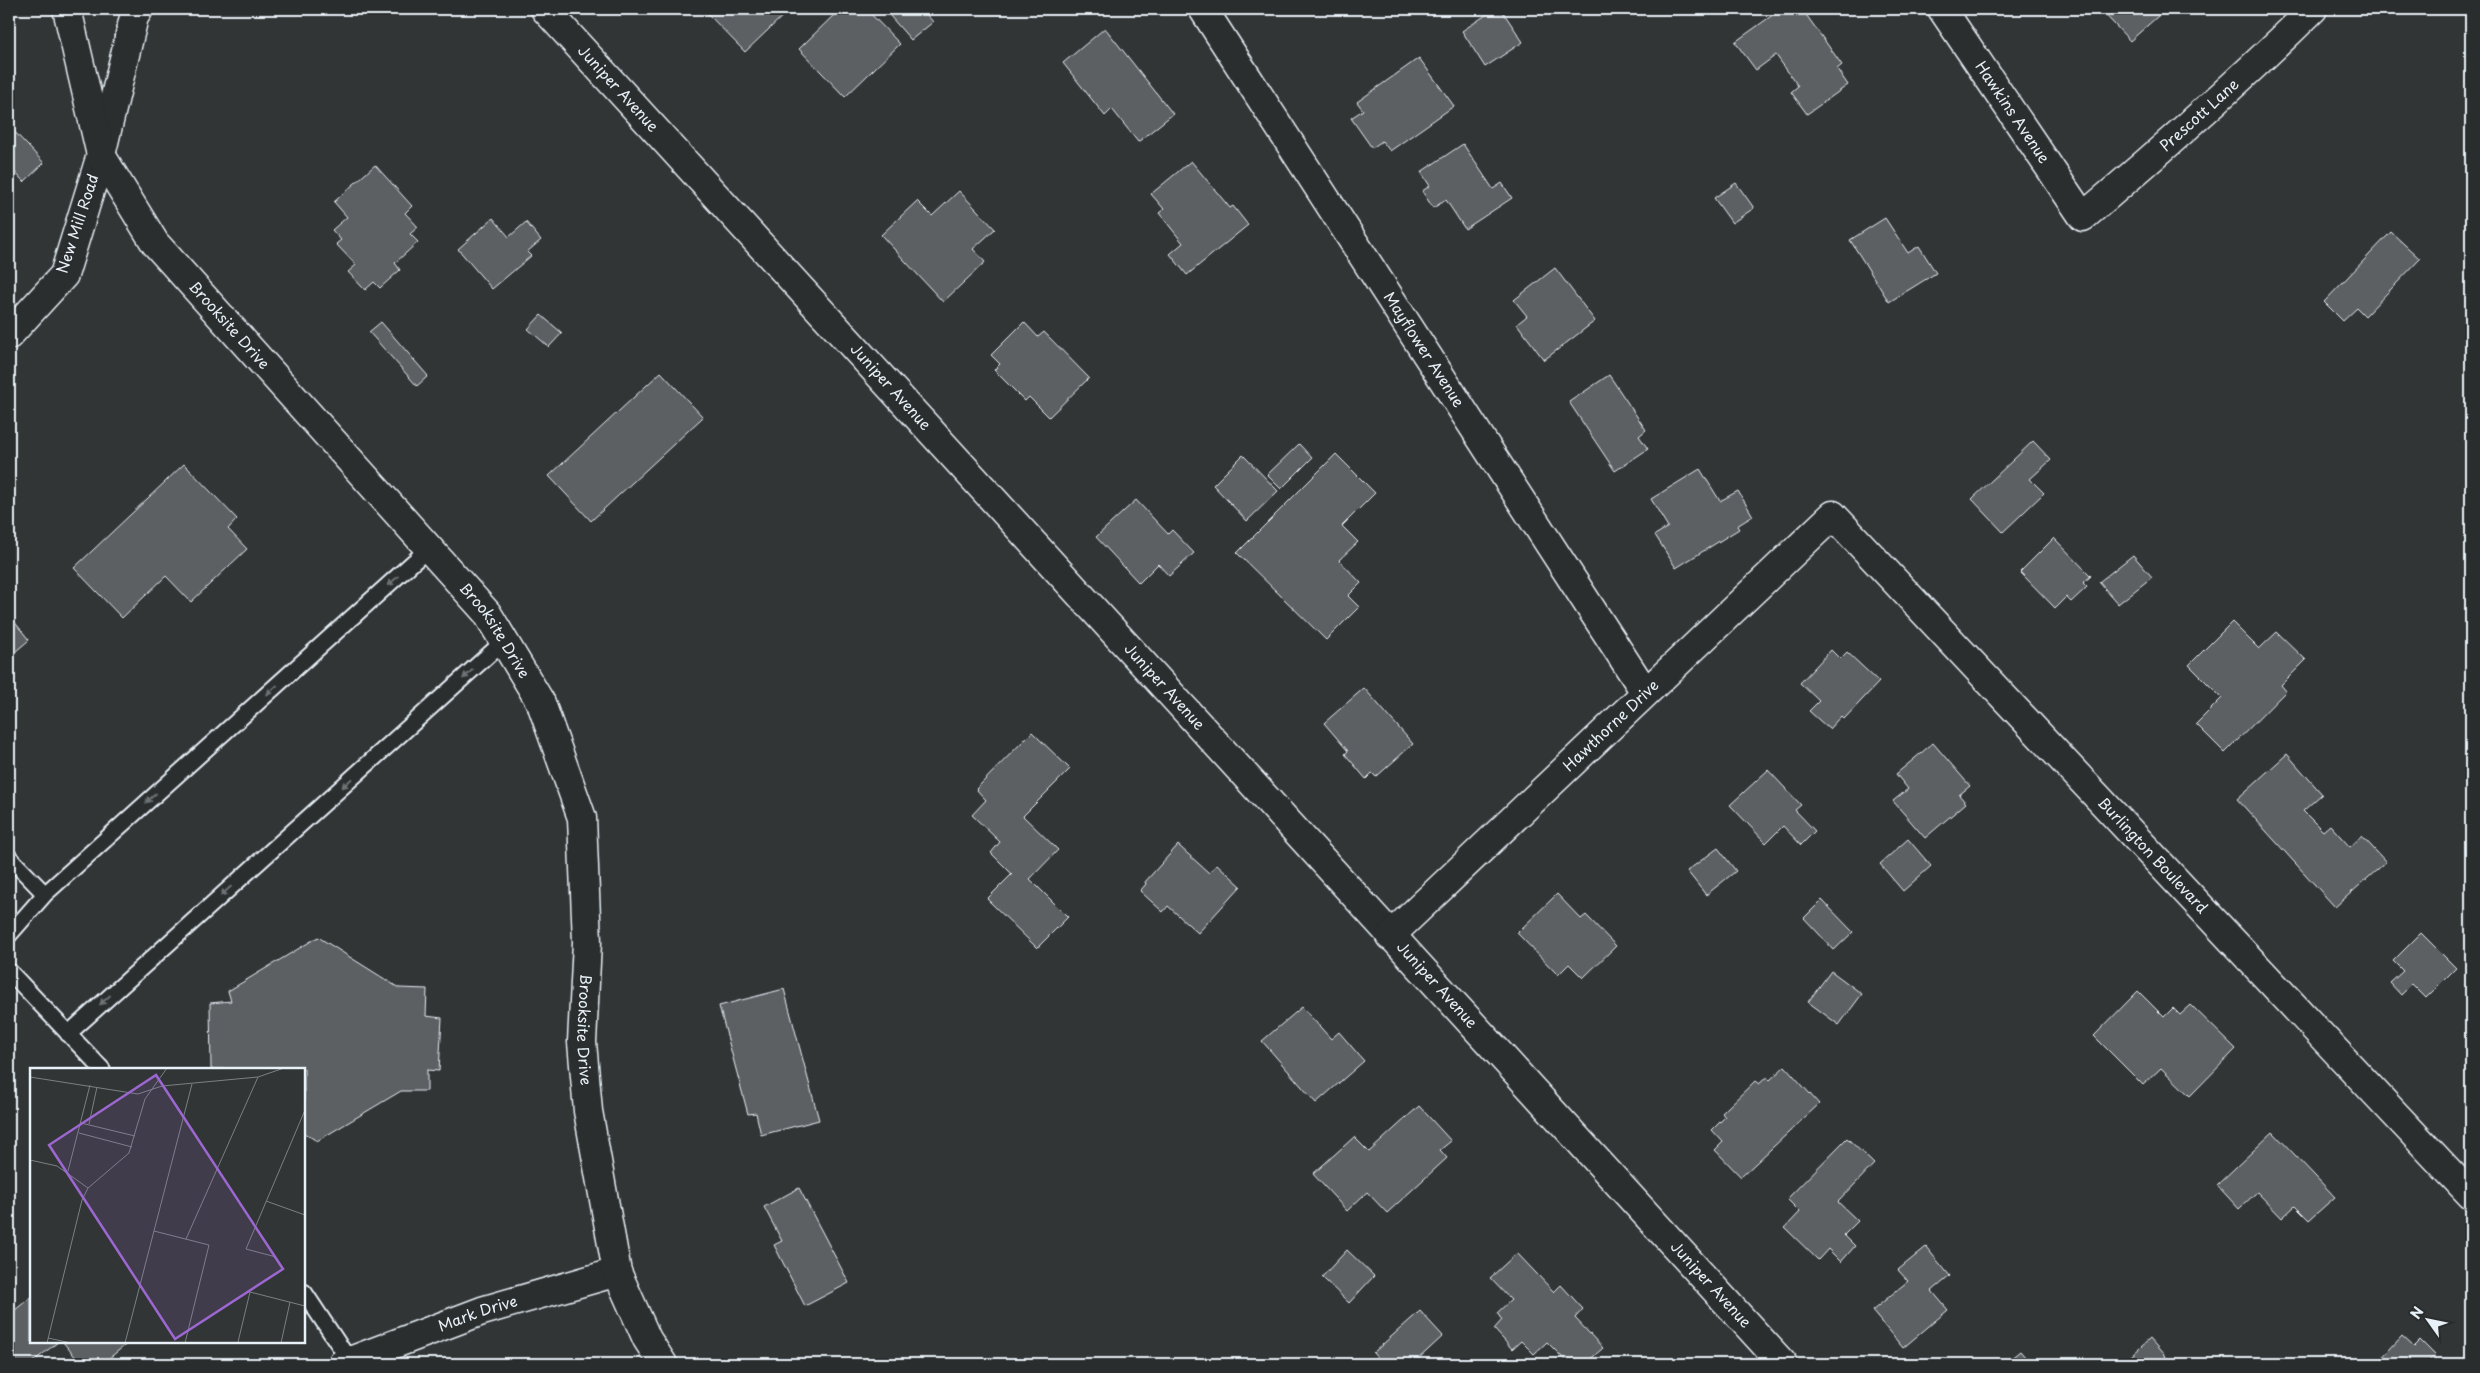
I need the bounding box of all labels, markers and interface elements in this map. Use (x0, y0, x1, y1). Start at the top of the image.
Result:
street label: Juniper Avenue (573, 39, 665, 136)
street label: Hawkins Avenue (1970, 56, 2056, 167)
street label: Prescott Lane (2154, 72, 2243, 156)
street label: New Mill Road (50, 171, 104, 276)
street label: Brooksite Drive (184, 275, 276, 374)
street label: Mayflower Avenue (1379, 287, 1471, 411)
street label: Juniper Avenue (846, 337, 937, 435)
one-way arrow (387, 575, 399, 587)
street label: Brooksite Drive (455, 577, 537, 682)
street label: Juniper Avenue (1120, 637, 1211, 734)
one-way arrow (462, 668, 474, 680)
street label: Hawthorne Drive (1557, 674, 1663, 776)
one-way arrow (266, 684, 279, 695)
one-way arrow (341, 777, 354, 788)
street label: Burlington Boulevard (2093, 791, 2214, 918)
one-way arrow (146, 792, 158, 804)
one-way arrow (221, 885, 233, 897)
street label: Juniper Avenue (1392, 935, 1484, 1033)
street label: Brooksite Drive (572, 973, 599, 1086)
one-way arrow (100, 994, 112, 1006)
inset map (30, 1068, 305, 1343)
street label: Juniper Avenue (1666, 1235, 1757, 1332)
street label: Mark Drive (434, 1288, 520, 1337)
north arrow (2402, 1296, 2452, 1346)
text: N (2405, 1302, 2429, 1323)

